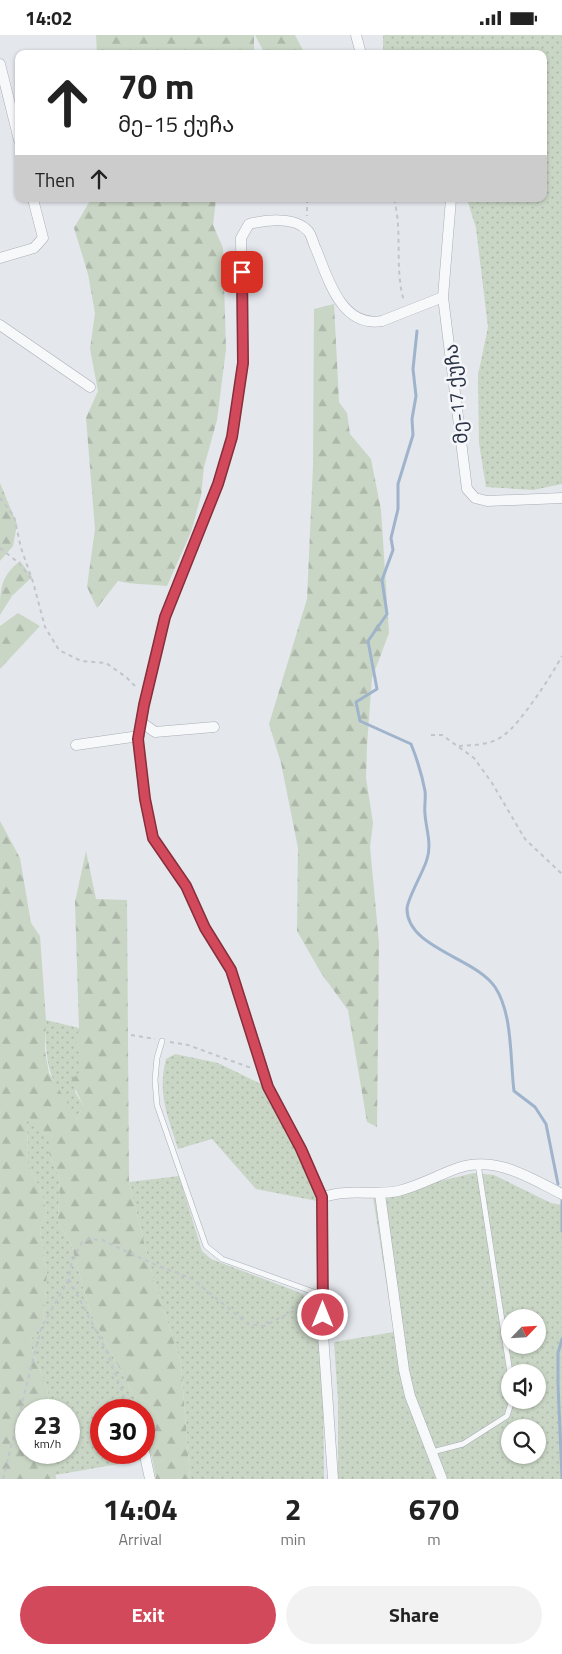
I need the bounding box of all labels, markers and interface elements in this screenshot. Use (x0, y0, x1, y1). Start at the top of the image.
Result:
text: 14:02 (25, 3, 72, 32)
text: 70 m (118, 59, 194, 113)
icon: ahead (35, 70, 100, 135)
text: მე-15 ქუჩა (118, 107, 234, 141)
text: Then (35, 165, 75, 194)
icon: ahead (85, 165, 113, 193)
pin (221, 251, 263, 293)
icon: arrive (228, 258, 256, 286)
street label: მე-17 ქუჩა (435, 343, 475, 445)
position arrow (296, 1288, 348, 1340)
north arrow (501, 1309, 546, 1354)
map controls (501, 1309, 546, 1464)
button: sound (501, 1364, 546, 1409)
speed limit sign: 30 (90, 1399, 155, 1464)
text: 23 (33, 1406, 62, 1444)
button: search (501, 1419, 546, 1464)
text: km/h (34, 1434, 61, 1453)
text: 14:04 (103, 1486, 178, 1532)
text: 2 (285, 1486, 302, 1532)
text: 670 (409, 1486, 459, 1532)
text: Arrival (119, 1527, 162, 1551)
text: min (280, 1527, 306, 1551)
text: m (427, 1527, 441, 1551)
button: Exit (20, 1586, 276, 1644)
button: Share (286, 1586, 542, 1644)

